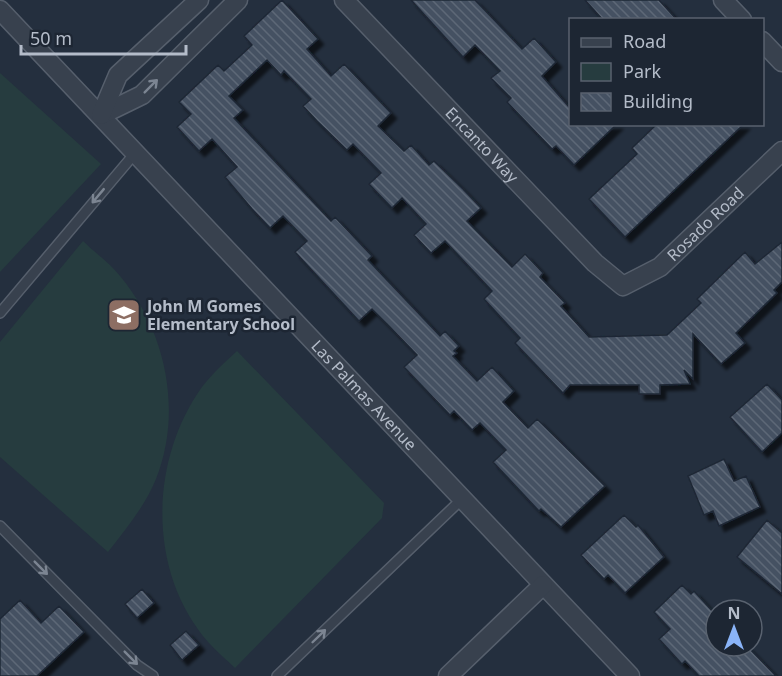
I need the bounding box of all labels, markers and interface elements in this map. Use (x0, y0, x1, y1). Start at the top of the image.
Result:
scale bar (21, 18, 186, 56)
legend (569, 18, 764, 126)
text: 50 m (30, 26, 72, 50)
text: Road (623, 29, 666, 53)
text: Park (623, 59, 661, 83)
one-way arrow (144, 78, 159, 93)
text: Building (623, 89, 693, 113)
street label: Encanto Way (441, 102, 524, 188)
street label: Rosado Road (662, 182, 749, 266)
one-way arrow (91, 188, 105, 203)
place label: John M Gomes Elementary School (145, 295, 295, 335)
school or university icon: John M Gomes Elementary School (106, 297, 142, 333)
street label: Las Palmas Avenue (307, 335, 422, 455)
one-way arrow (34, 560, 49, 575)
north arrow (704, 598, 764, 658)
text: N (727, 602, 741, 624)
one-way arrow (312, 628, 327, 643)
one-way arrow (123, 651, 138, 665)

